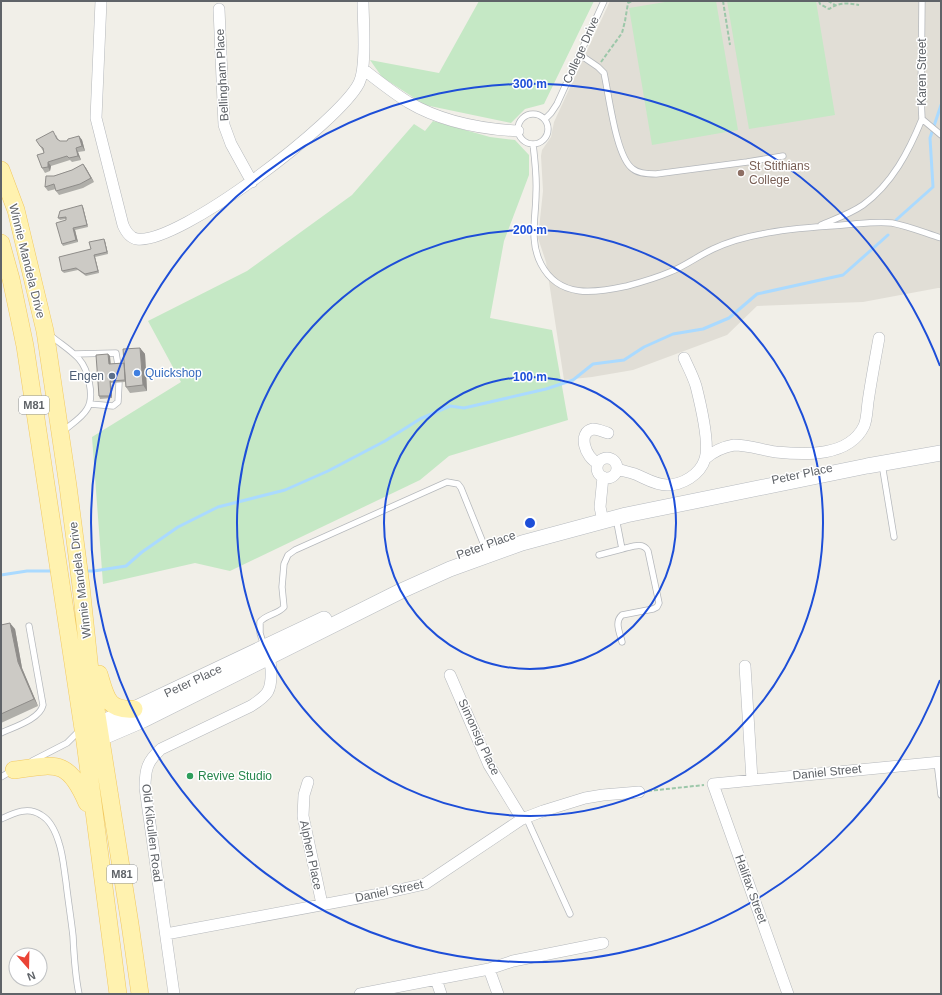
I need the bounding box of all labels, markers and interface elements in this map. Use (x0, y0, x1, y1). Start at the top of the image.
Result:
street label: College Drive (560, 14, 602, 86)
street label: Bellingham Place (213, 28, 231, 122)
street label: Karen Street (915, 38, 929, 106)
text: 300 m (513, 77, 547, 91)
place label: St Stithians College (749, 159, 810, 187)
marker: St Stithians College (736, 168, 746, 178)
street label: Winnie Mandela Drive (6, 202, 48, 320)
text: 200 m (513, 223, 547, 237)
place label: Quickshop (145, 366, 202, 380)
marker: Quickshop (132, 368, 142, 378)
place label: Engen (69, 369, 104, 383)
text: 100 m (513, 370, 547, 384)
marker: Engen (107, 371, 117, 381)
road number: M81 (19, 396, 49, 414)
street label: Peter Place (770, 461, 834, 487)
centre of rings (523, 516, 537, 530)
street label: Winnie Mandela Drive (66, 521, 94, 639)
street label: Peter Place (454, 528, 518, 562)
street label: Peter Place (162, 661, 224, 700)
street label: Simonsig Place (455, 697, 503, 778)
street label: Daniel Street (792, 761, 863, 783)
place label: Revive Studio (198, 769, 272, 783)
marker: Revive Studio (185, 771, 195, 781)
street label: Old Kilcullen Road (139, 783, 165, 883)
street label: Alphen Place (297, 819, 325, 891)
street label: Halifax Street (732, 853, 770, 926)
road number: M81 (107, 865, 137, 883)
street label: Daniel Street (354, 877, 425, 905)
north arrow (8, 947, 48, 987)
text: N (26, 969, 37, 983)

